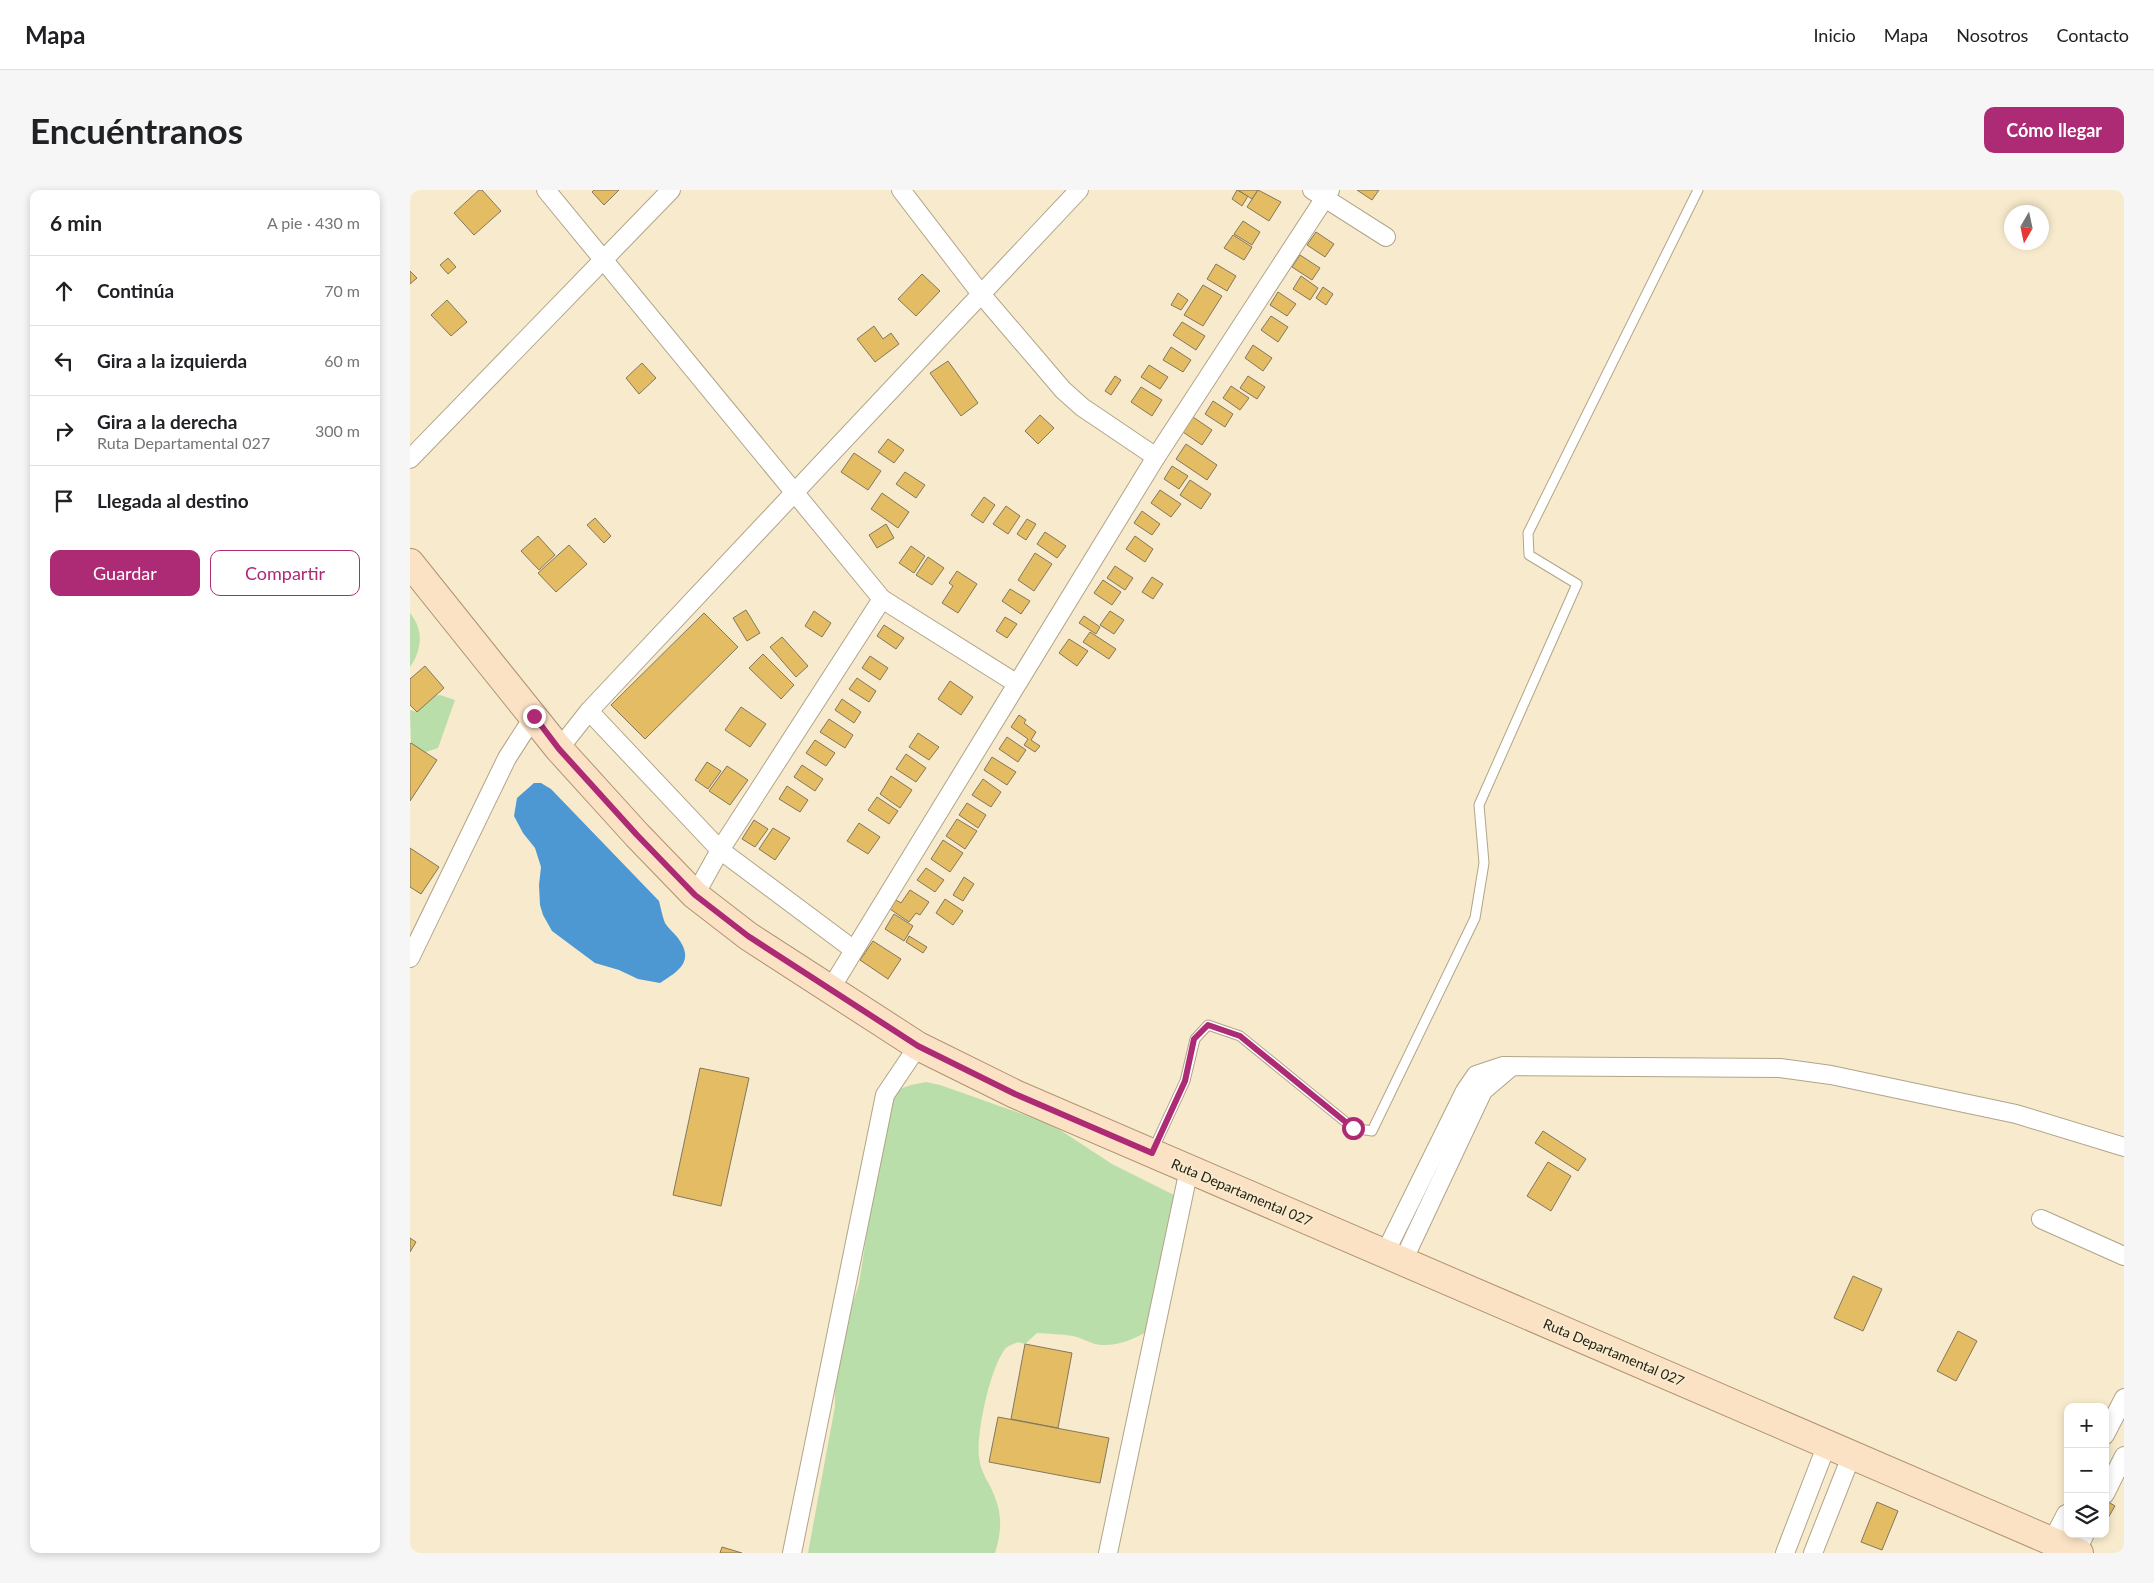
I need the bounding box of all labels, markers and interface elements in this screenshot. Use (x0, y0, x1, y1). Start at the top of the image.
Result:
text: Mapa (25, 20, 85, 49)
text: Inicio (1813, 24, 1856, 46)
text: Mapa (1884, 24, 1928, 46)
text: Nosotros (1956, 24, 2028, 46)
text: Contacto (2056, 24, 2129, 46)
button: Cómo llegar (1984, 107, 2124, 153)
text: Encuéntranos (30, 109, 243, 151)
north arrow (2004, 205, 2049, 250)
text: 6 min (50, 210, 102, 235)
text: A pie · 430 m (267, 213, 360, 232)
icon: ahead (50, 277, 78, 305)
text: Continúa (97, 279, 174, 302)
text: 70 m (324, 281, 360, 300)
icon: left (50, 347, 78, 375)
text: Gira a la izquierda (97, 349, 247, 372)
text: 60 m (324, 351, 360, 370)
text: Gira a la derecha (97, 410, 237, 433)
icon: right (50, 417, 78, 445)
text: 300 m (315, 421, 360, 440)
text: Ruta Departamental 027 (97, 433, 270, 452)
icon: arrive (50, 487, 78, 515)
text: Llegada al destino (97, 489, 249, 512)
button: Guardar (50, 550, 200, 596)
button: Compartir (210, 550, 360, 596)
route end (523, 705, 546, 728)
route start (1342, 1117, 1365, 1140)
street label: Ruta Departamental 027 (1169, 1155, 1315, 1229)
street label: Ruta Departamental 027 (1541, 1315, 1687, 1389)
map controls (2064, 1403, 2109, 1538)
button: + (2064, 1403, 2109, 1448)
button: − (2064, 1448, 2109, 1493)
button: layers (2064, 1493, 2109, 1538)

